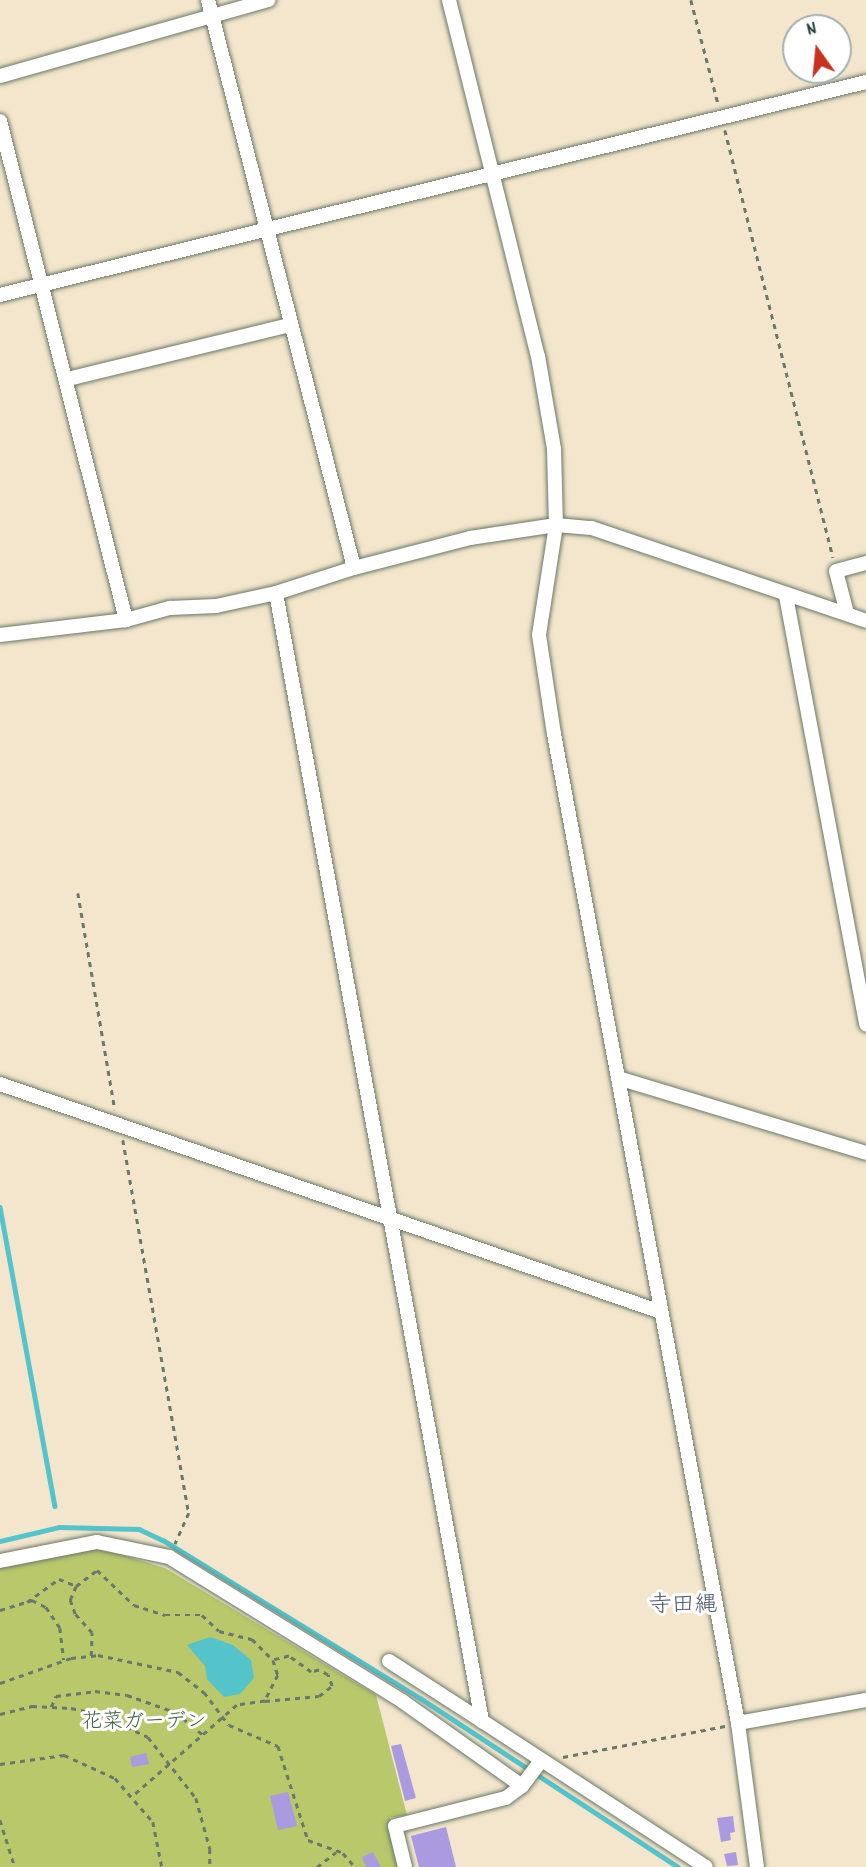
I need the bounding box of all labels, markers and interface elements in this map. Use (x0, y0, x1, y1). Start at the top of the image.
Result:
north arrow (782, 14, 852, 84)
text: N (804, 16, 820, 44)
district label: 寺田縄 (649, 1593, 717, 1621)
park label: 花菜ガーデン (81, 1710, 207, 1736)

